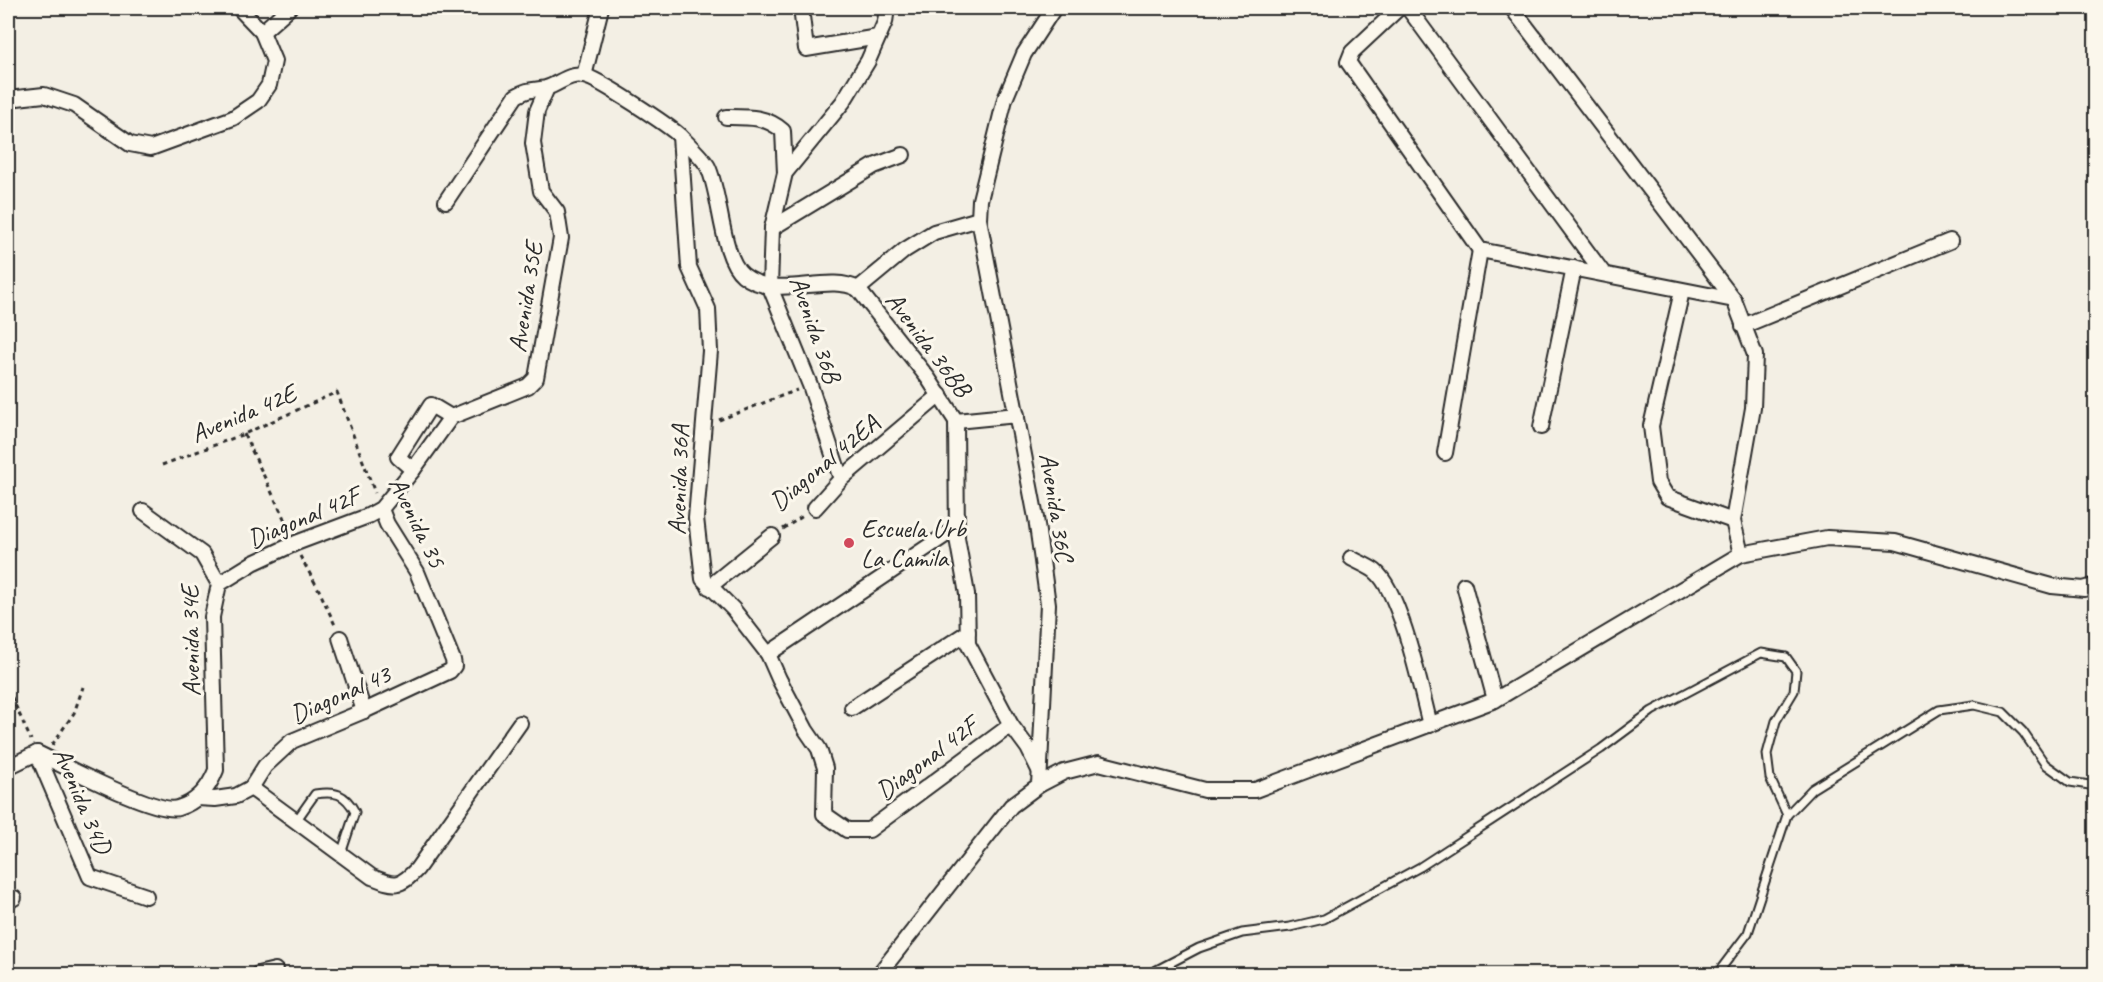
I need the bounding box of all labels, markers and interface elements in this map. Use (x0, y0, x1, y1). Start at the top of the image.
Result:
street label: Avenida 35E (501, 237, 551, 354)
street label: Avenida 36B (782, 271, 850, 388)
street label: Avenida 36BB (878, 285, 980, 405)
street label: Avenida 42E (186, 375, 304, 450)
street label: Diagonal 42EA (763, 406, 887, 518)
street label: Avenida 36A (660, 422, 697, 536)
street label: Avenida 36C (1032, 450, 1082, 566)
street label: Avenida 35 (381, 471, 454, 574)
street label: Diagonal 42F (242, 477, 369, 556)
place label: Escuela Urb La Camila (861, 512, 967, 575)
marker: Escuela Urb La Camila (842, 536, 856, 550)
street label: Avenida 34E (173, 582, 208, 697)
street label: Diagonal 43 (285, 657, 398, 731)
street label: Diagonal 42F (869, 707, 988, 807)
street label: Avenida 34D (45, 742, 120, 860)

